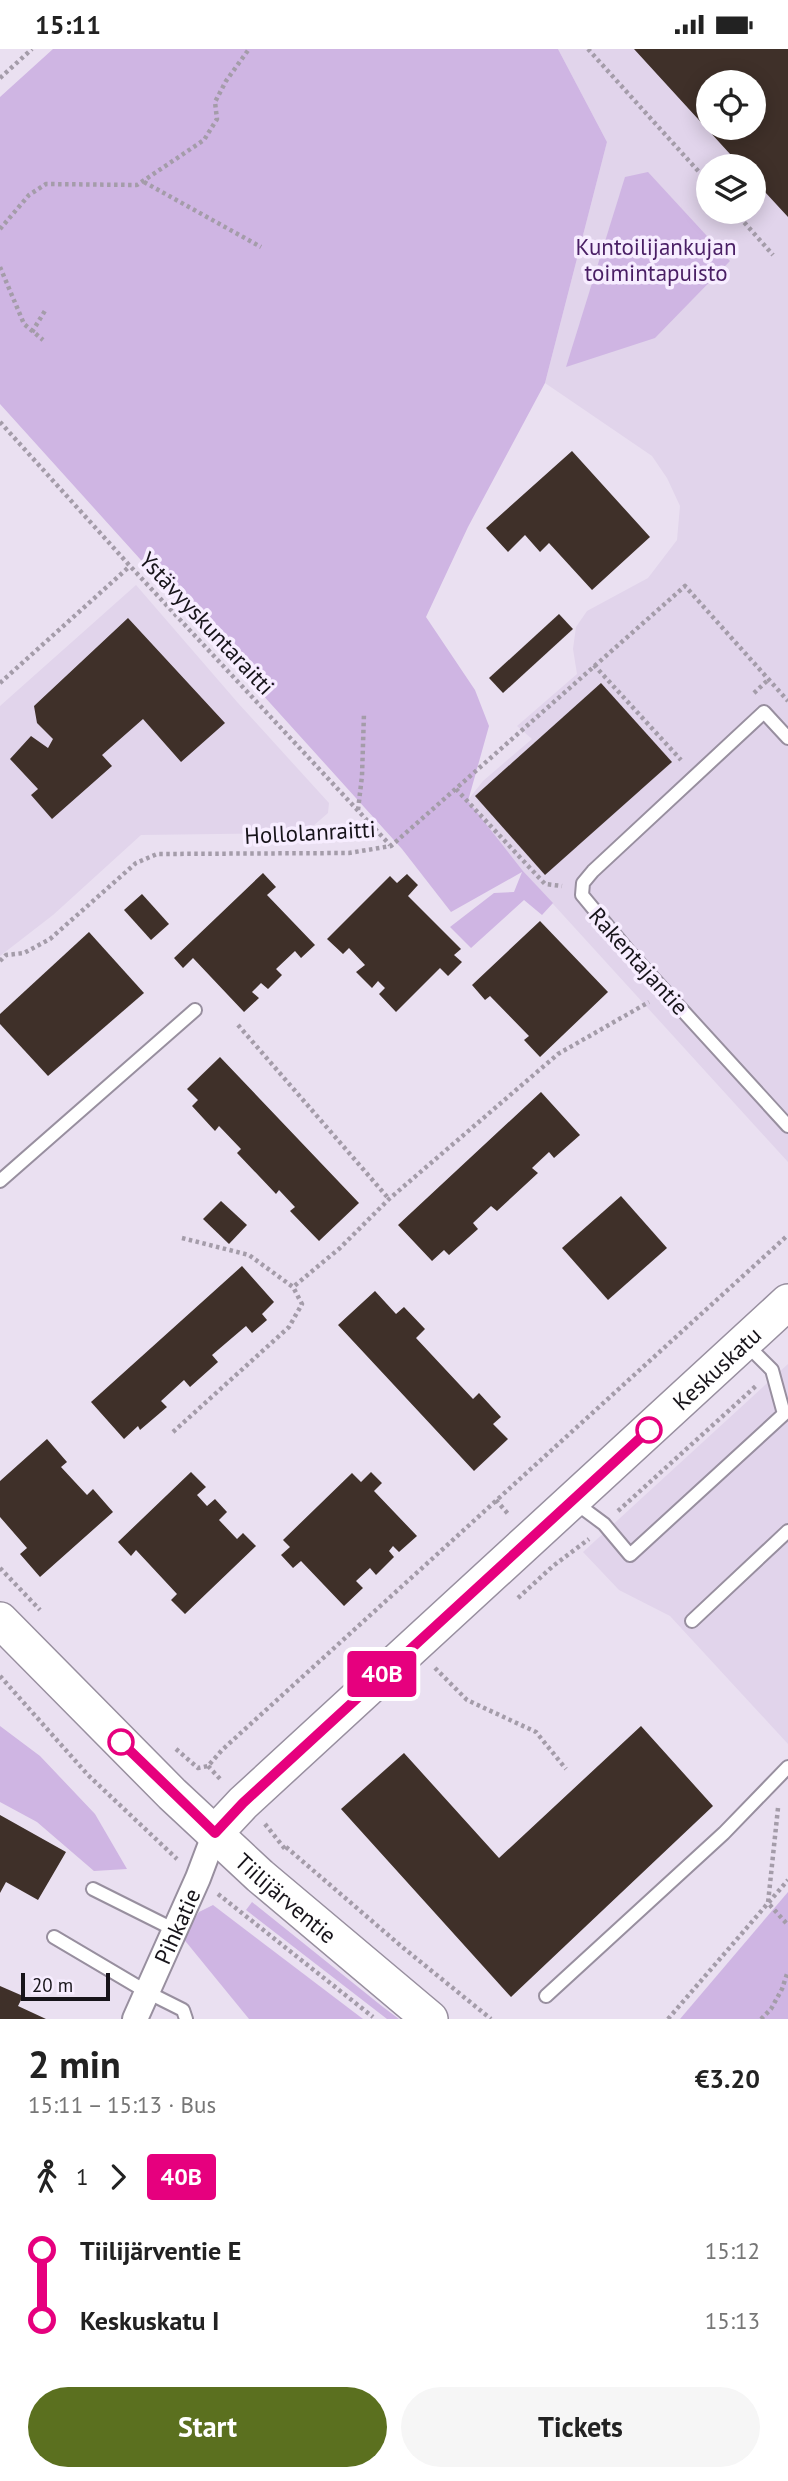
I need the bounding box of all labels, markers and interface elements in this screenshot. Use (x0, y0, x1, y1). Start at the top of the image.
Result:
text: 15:11 (35, 8, 101, 41)
map controls (696, 70, 766, 224)
button: locate (696, 70, 766, 140)
button: layers (696, 154, 766, 224)
park label: Kuntoilijankujan toimintapuisto (576, 232, 736, 287)
street label: Ystävyyskuntaraitti (133, 545, 281, 701)
street label: Hollolanraitti (244, 814, 376, 850)
street label: Rakentajantie (583, 901, 695, 1021)
street label: Keskuskatu (666, 1320, 767, 1416)
unlabelled marker (636, 1417, 662, 1443)
line badge: 40B (342, 1651, 422, 1697)
text: 40B (361, 1658, 403, 1689)
unlabelled marker (108, 1729, 134, 1755)
street label: Tiilijärventie (230, 1846, 343, 1949)
street label: Pihkatie (147, 1884, 206, 1968)
scale bar (21, 1970, 110, 2002)
text: 20 m (32, 1973, 73, 1997)
text: 2 min (28, 2039, 121, 2088)
text: €3.20 (695, 2062, 760, 2095)
text: 15:11 – 15:13 · Bus (28, 2090, 216, 2119)
icon: walk (28, 2158, 66, 2196)
icon: forward (99, 2158, 137, 2196)
text: 40B (161, 2161, 202, 2192)
text: 1 (76, 2162, 89, 2191)
text: Tiilijärventie E (80, 2234, 241, 2267)
text: 15:12 (705, 2236, 760, 2265)
text: Keskuskatu I (80, 2304, 220, 2337)
text: 15:13 (705, 2306, 760, 2335)
button: Start (28, 2387, 387, 2467)
button: Tickets (401, 2387, 760, 2467)

